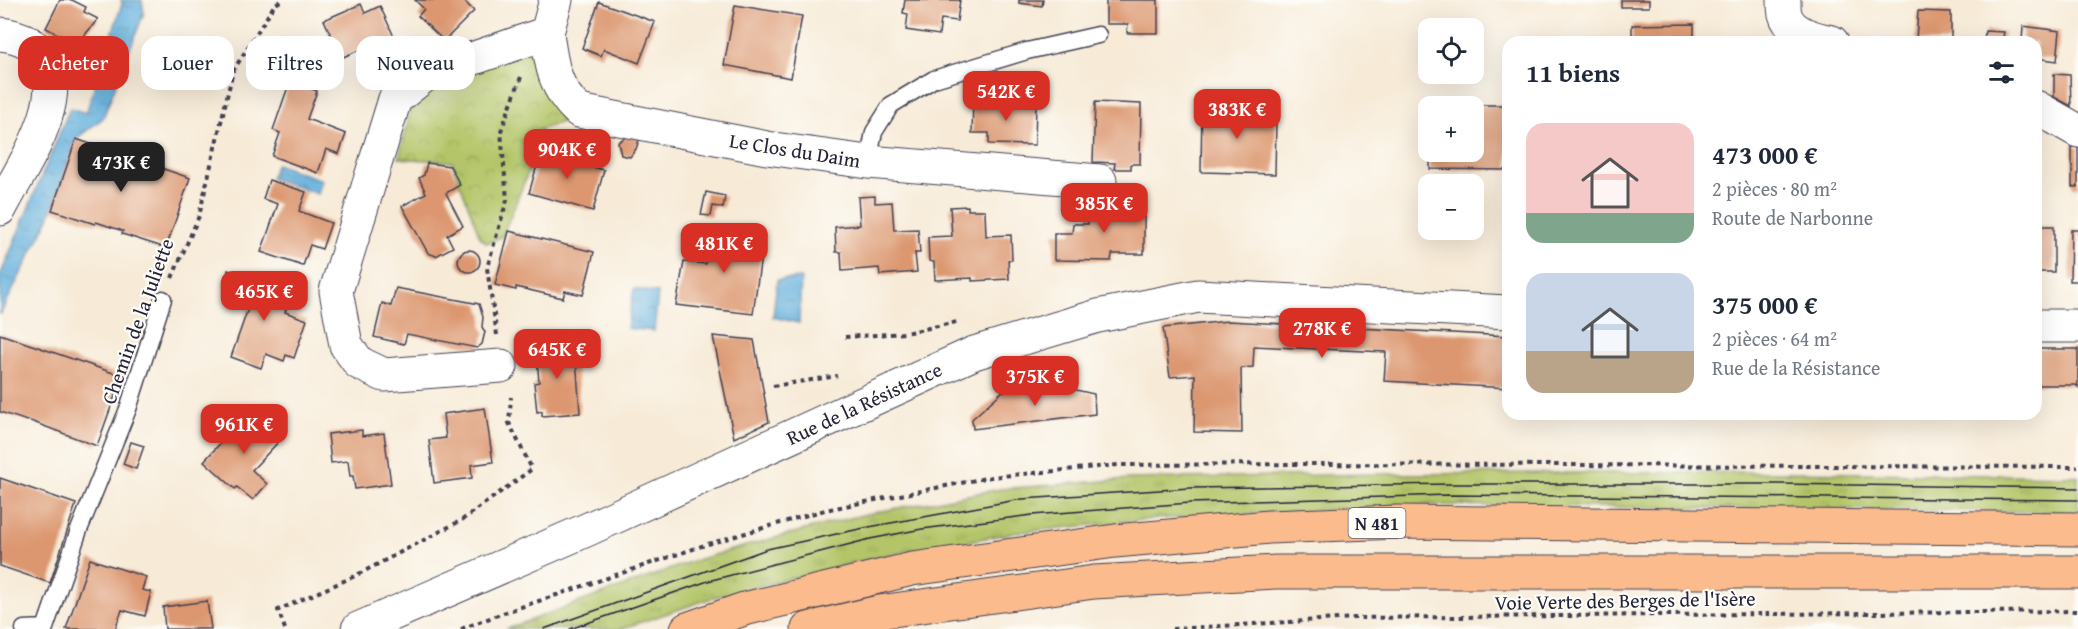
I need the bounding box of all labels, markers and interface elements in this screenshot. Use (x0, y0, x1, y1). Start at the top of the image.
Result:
map controls (1418, 18, 1484, 240)
button: locate (1418, 18, 1484, 84)
chip: Acheter (18, 36, 129, 90)
chip: Louer (141, 36, 234, 90)
chip: Filtres (246, 36, 344, 90)
chip: Nouveau (356, 36, 475, 90)
text: 11 biens (1526, 53, 1620, 92)
icon: filters (1985, 56, 2018, 89)
pin: 542K € (957, 71, 1055, 122)
text: 542K € (977, 76, 1035, 105)
pin: 383K € (1188, 89, 1286, 140)
text: 383K € (1208, 94, 1266, 123)
button: + (1418, 96, 1484, 162)
street label: Le Clos du Daim (728, 125, 863, 175)
pin: 904K € (518, 129, 616, 180)
text: 904K € (538, 134, 596, 163)
text: 473 000 € (1712, 135, 1818, 174)
pin: 473K € (72, 142, 170, 193)
text: 473K € (92, 147, 150, 176)
icon: home (1574, 147, 1646, 219)
button: − (1418, 174, 1484, 240)
text: 2 pièces · 80 m² (1712, 174, 1837, 203)
pin: 385K € (1055, 183, 1153, 234)
text: 385K € (1075, 188, 1133, 217)
text: Route de Narbonne (1712, 203, 1873, 232)
pin: 481K € (675, 223, 773, 274)
text: 481K € (695, 228, 753, 257)
street label: Chemin de la Juliette (94, 234, 180, 408)
pin: 465K € (215, 271, 313, 322)
text: 465K € (235, 276, 293, 305)
text: 375 000 € (1712, 285, 1818, 324)
icon: home (1574, 297, 1646, 369)
pin: 278K € (1273, 308, 1371, 359)
text: 278K € (1293, 313, 1351, 342)
text: 2 pièces · 64 m² (1712, 324, 1837, 353)
pin: 645K € (508, 329, 606, 380)
text: 645K € (528, 334, 586, 363)
text: Rue de la Résistance (1712, 353, 1880, 382)
street label: Rue de la Résistance (782, 354, 946, 452)
pin: 375K € (986, 356, 1084, 407)
text: 375K € (1006, 361, 1064, 390)
pin: 961K € (195, 404, 293, 455)
text: 961K € (215, 409, 273, 438)
road number: N 481 (1348, 508, 1406, 538)
street label: Voie Verte des Berges de l'Isère (1494, 583, 1756, 617)

